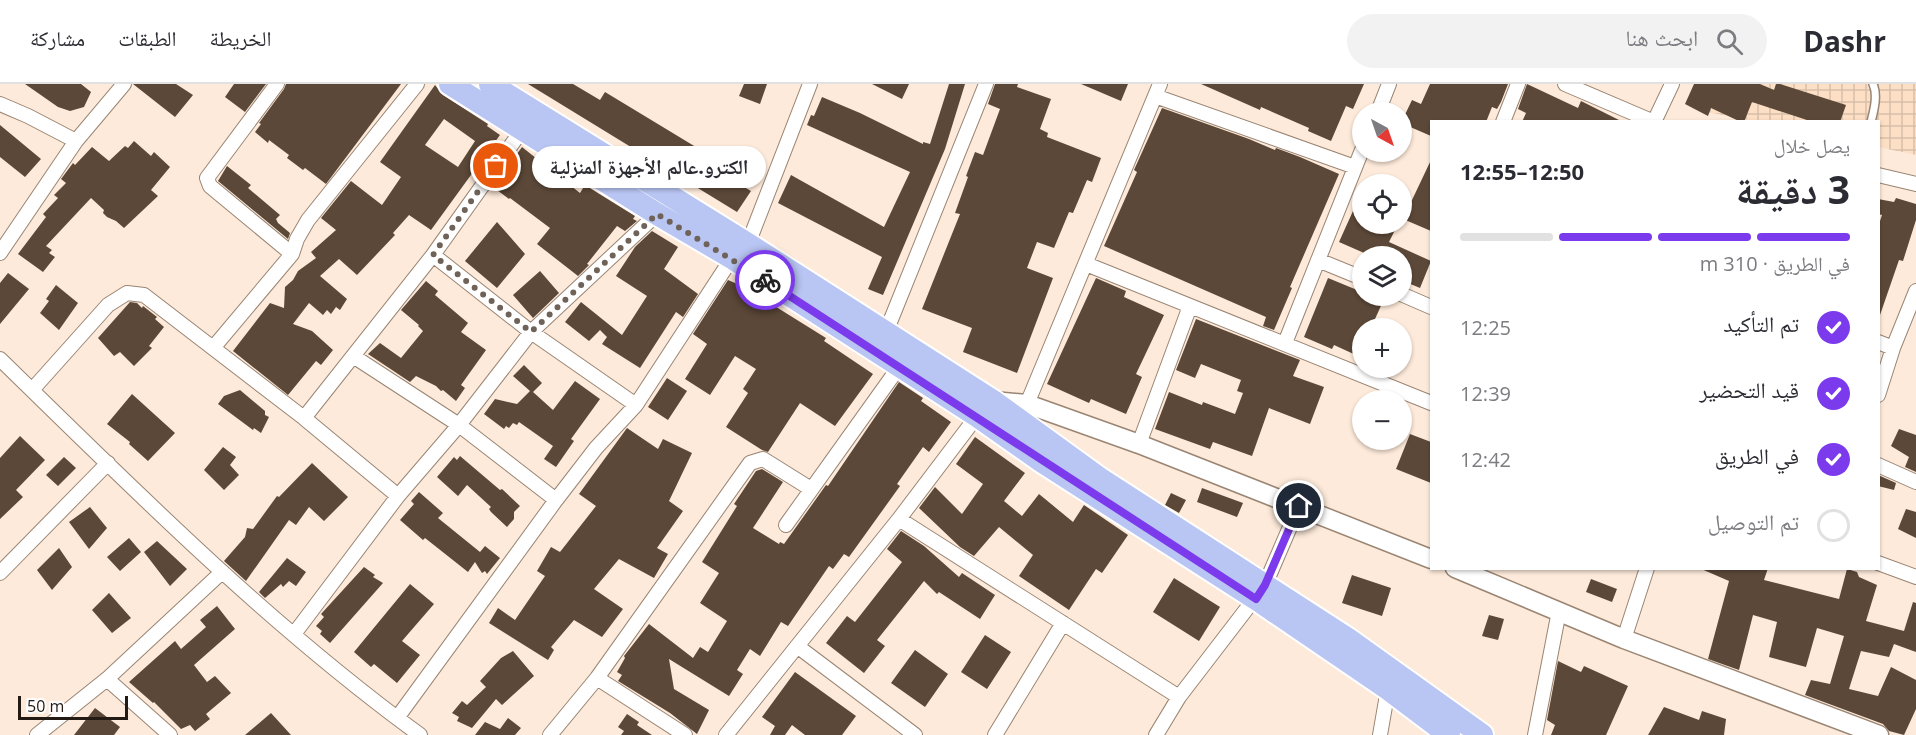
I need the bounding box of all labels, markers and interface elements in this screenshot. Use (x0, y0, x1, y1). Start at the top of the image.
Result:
search box (1347, 14, 1767, 68)
text: ابحث هنا (1626, 22, 1698, 52)
text: Dashr (1803, 22, 1886, 60)
text: مشاركة (30, 24, 85, 52)
text: الطبقات (118, 24, 177, 52)
text: الخريطة (210, 24, 271, 52)
icon: search (1713, 25, 1746, 58)
north arrow (1352, 102, 1412, 162)
map controls (1352, 102, 1412, 450)
text: يصل خلال (1774, 132, 1850, 159)
pin (470, 140, 521, 191)
callout: الكترو.عالم الأجهزة المنزلية (532, 145, 766, 187)
icon: bag (479, 149, 512, 182)
text: الكترو.عالم الأجهزة المنزلية (550, 153, 748, 180)
text: 12:50–12:55 (1460, 156, 1584, 186)
text: 3 دقيقة (1736, 162, 1850, 215)
button: locate (1352, 174, 1412, 234)
button: layers (1352, 246, 1412, 306)
courier (735, 250, 795, 310)
text: في الطريق · 310 m (1700, 250, 1850, 277)
icon: bike (749, 264, 782, 297)
text: تم التأكيد (1723, 308, 1799, 338)
icon: check (1817, 311, 1850, 344)
text: 12:25 (1460, 314, 1511, 341)
button: + (1352, 318, 1412, 378)
text: قيد التحضير (1699, 374, 1799, 404)
icon: check (1817, 377, 1850, 410)
text: 12:39 (1460, 380, 1511, 407)
button: − (1352, 390, 1412, 450)
text: في الطريق (1715, 440, 1799, 470)
icon: check (1817, 443, 1850, 476)
text: 12:42 (1460, 446, 1511, 473)
pin (1273, 480, 1324, 531)
icon: home (1282, 489, 1315, 522)
text: تم التوصيل (1708, 506, 1799, 536)
scale bar (18, 693, 128, 720)
text: 50 m (27, 695, 64, 717)

